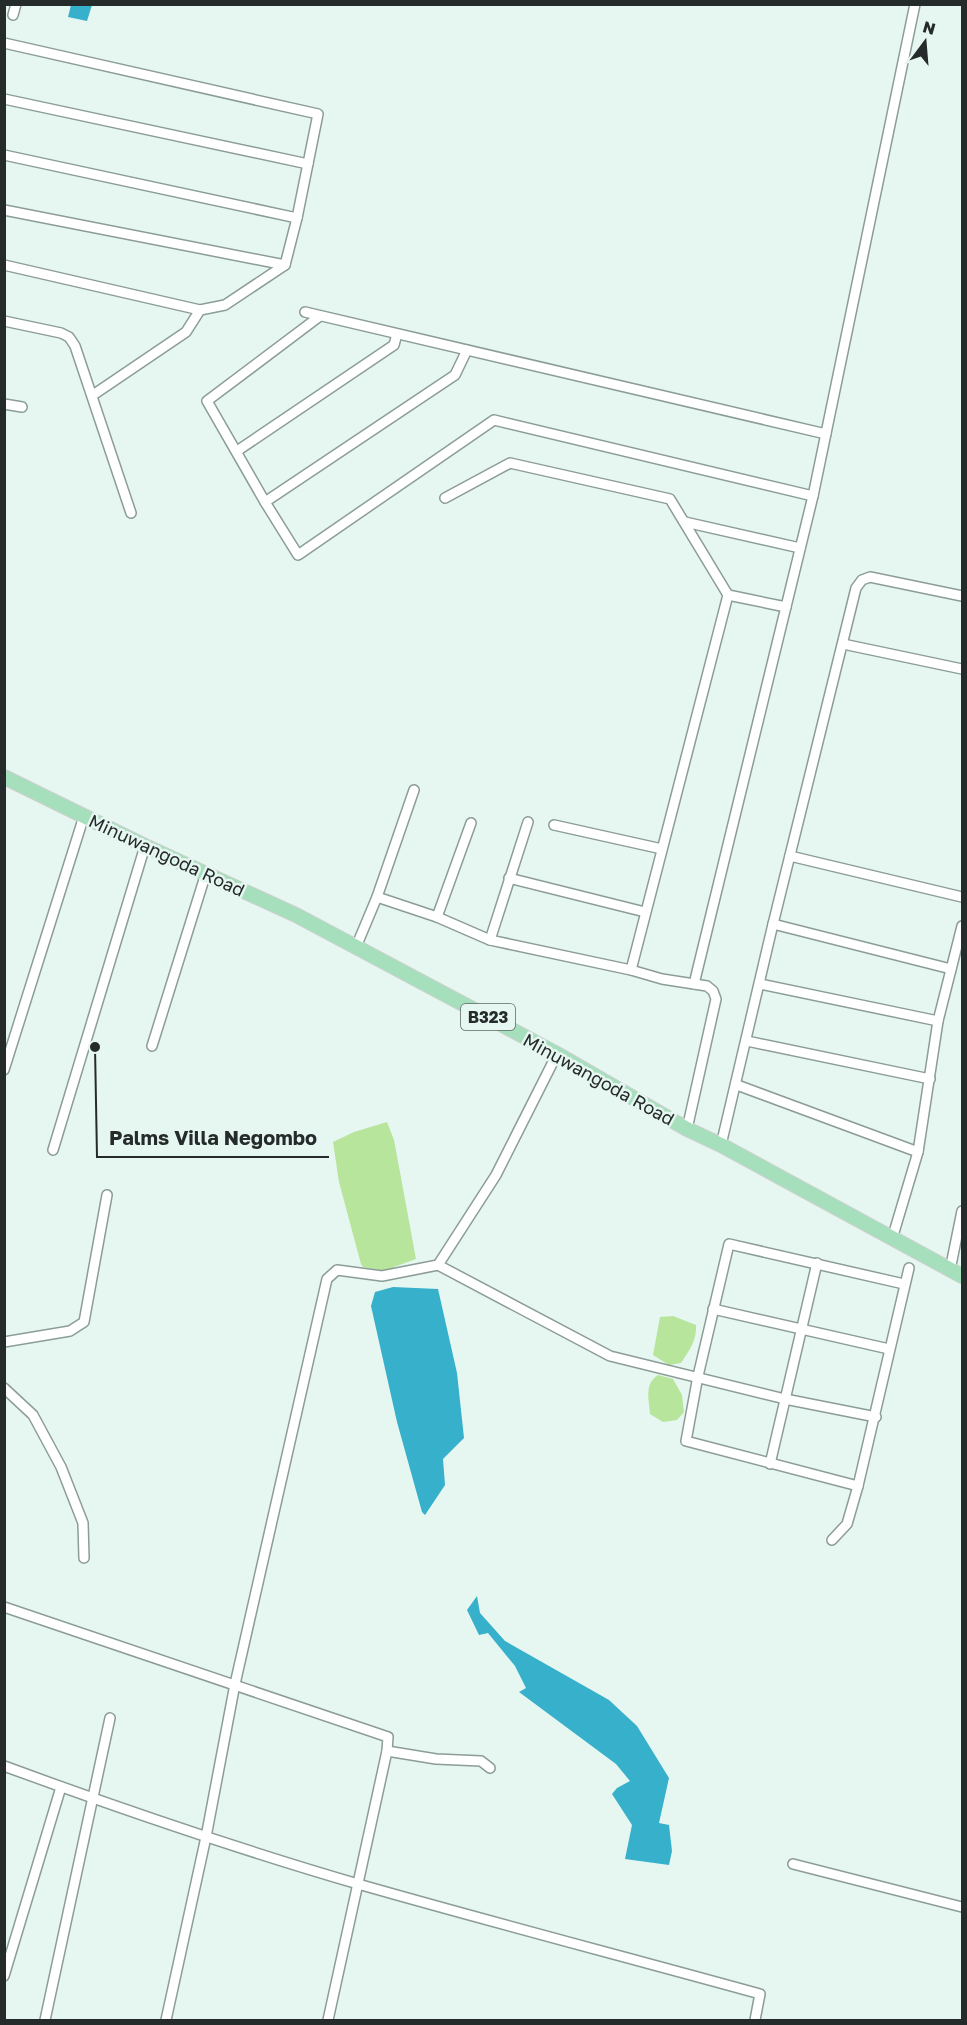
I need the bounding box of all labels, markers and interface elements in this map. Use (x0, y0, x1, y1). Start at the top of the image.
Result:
north arrow (895, 12, 955, 72)
text: N (921, 16, 938, 39)
street label: Minuwangoda Road (86, 809, 248, 901)
road number: B323 (461, 1004, 515, 1030)
street label: Minuwangoda Road (520, 1028, 678, 1130)
callout: Palms Villa Negombo (97, 1119, 329, 1157)
text: Palms Villa Negombo (109, 1125, 317, 1149)

